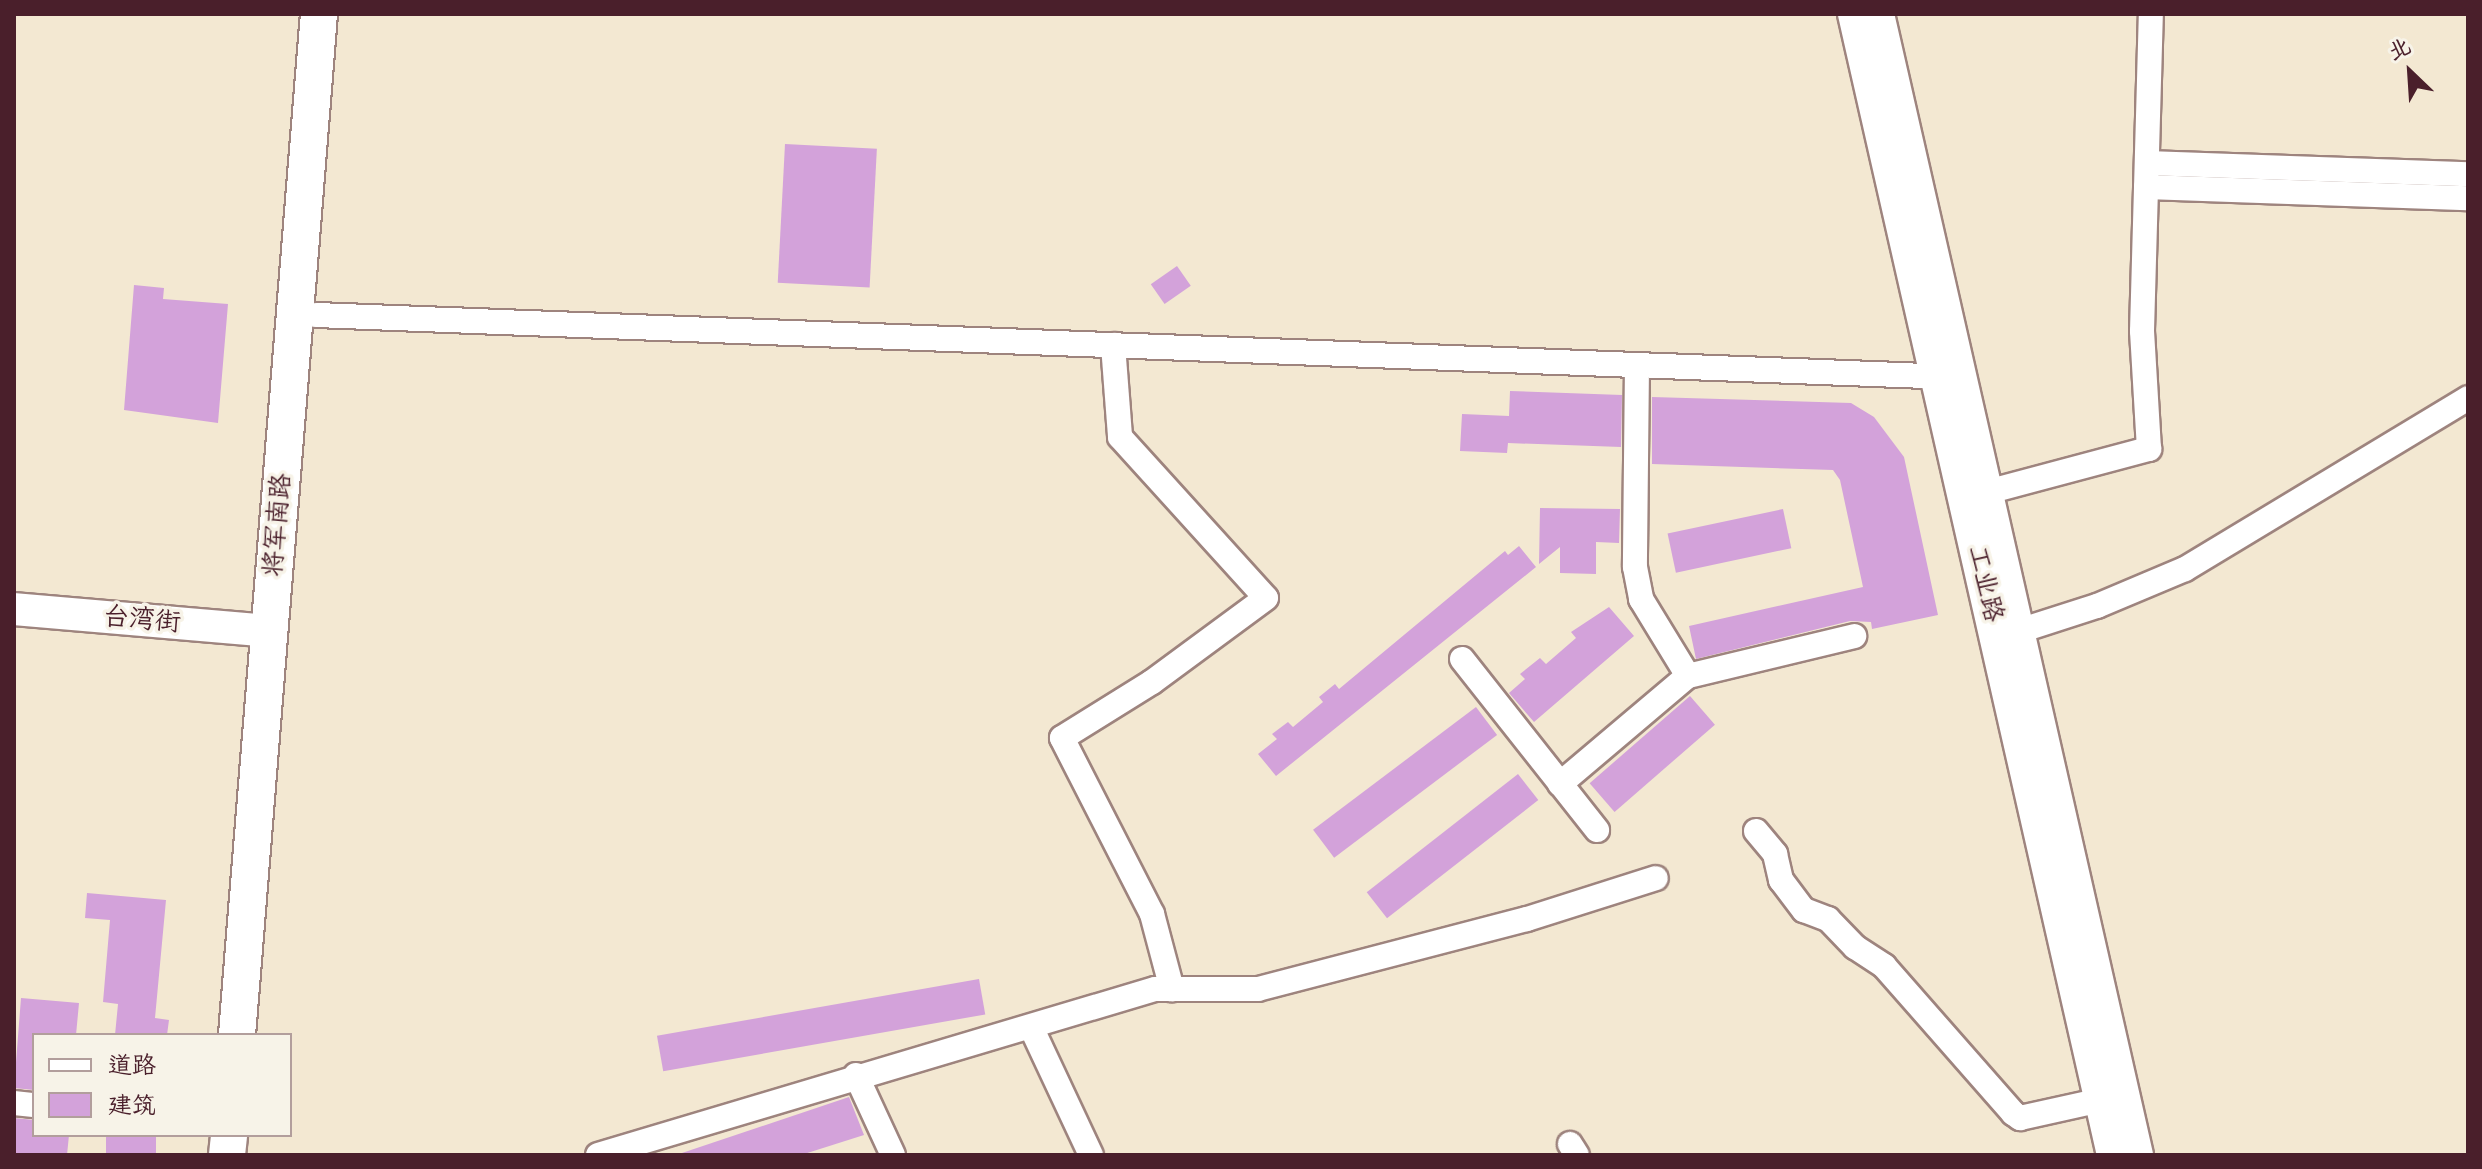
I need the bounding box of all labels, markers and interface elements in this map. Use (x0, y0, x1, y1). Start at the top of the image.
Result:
text: 北 (2383, 31, 2416, 68)
north arrow (2370, 32, 2450, 112)
street label: 将军南路 (258, 472, 298, 578)
street label: 工业路 (1961, 542, 2009, 626)
street label: 台湾街 (102, 601, 182, 639)
legend (32, 1033, 292, 1137)
text: 道路 (108, 1049, 156, 1083)
text: 建筑 (108, 1089, 156, 1123)

